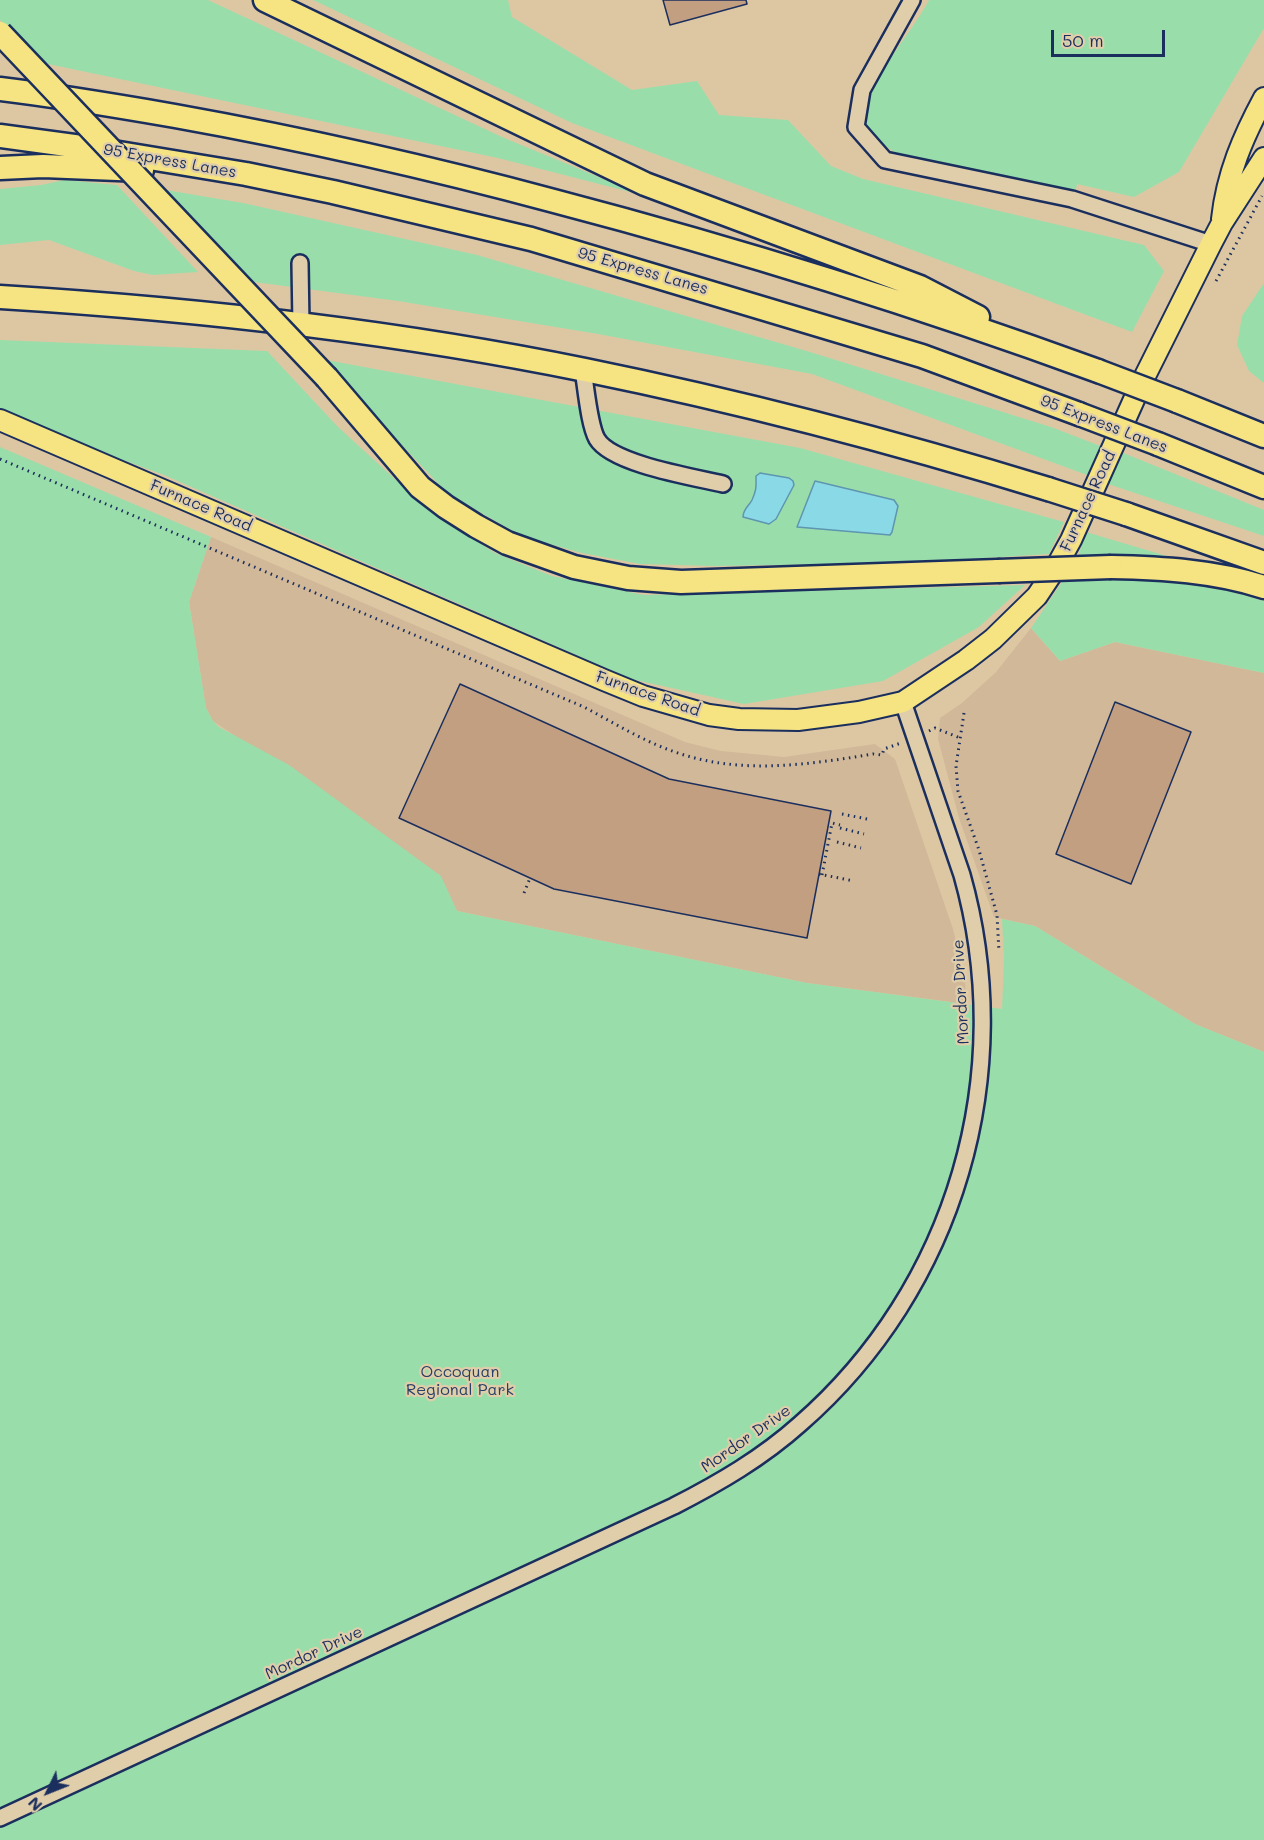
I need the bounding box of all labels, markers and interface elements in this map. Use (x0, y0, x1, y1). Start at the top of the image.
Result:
scale bar (1054, 18, 1168, 56)
text: 50 m (1062, 28, 1104, 52)
street label: 95 Express Lanes (102, 140, 238, 182)
street label: 95 Express Lanes (576, 243, 710, 299)
street label: 95 Express Lanes (1038, 391, 1170, 457)
street label: Furnace Road (1056, 448, 1120, 554)
street label: Furnace Road (147, 476, 255, 536)
street label: Furnace Road (593, 667, 703, 721)
street label: Mordor Drive (949, 939, 973, 1045)
park label: Occoquan Regional Park (406, 1362, 514, 1400)
street label: Mordor Drive (697, 1401, 795, 1477)
street label: Mordor Drive (262, 1622, 366, 1684)
north arrow (18, 1762, 78, 1822)
text: N (23, 1793, 46, 1816)

